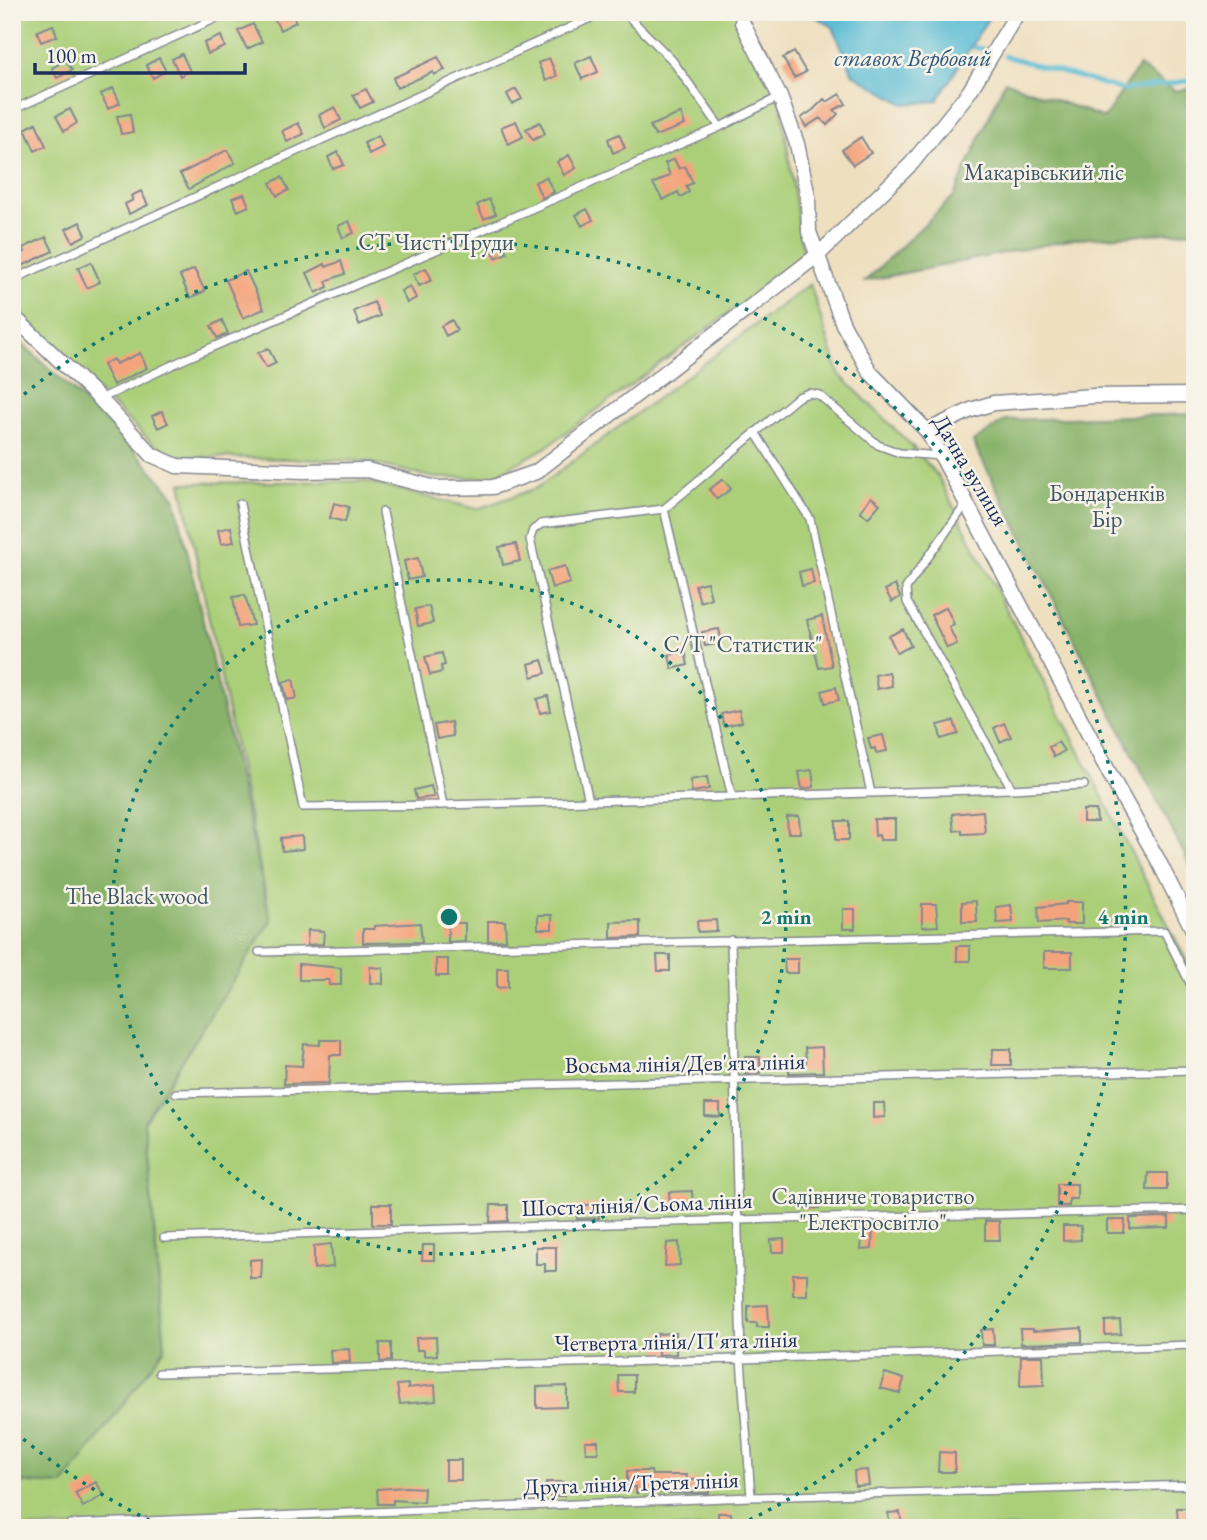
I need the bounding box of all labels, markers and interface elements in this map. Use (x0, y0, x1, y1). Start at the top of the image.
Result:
scale bar (35, 32, 245, 76)
text: 100 m (46, 42, 97, 69)
water label: ставок Вербовий (834, 42, 992, 73)
park label: Макарівський ліс (964, 157, 1124, 187)
park label: СТ Чисті Пруди (358, 227, 514, 257)
street label: Дачна вулиця (926, 409, 1016, 531)
park label: Бондаренків Бір (1049, 478, 1165, 534)
park label: С/Т "Статистик" (663, 629, 823, 659)
park label: The Black wood (65, 881, 209, 911)
text: 2 min (760, 903, 812, 930)
text: 4 min (1097, 903, 1149, 930)
centre of rings (437, 905, 461, 929)
street label: Восьма лінія/Дев'ята лінія (564, 1046, 806, 1080)
park label: Садівниче товариство "Електросвітло" (771, 1181, 975, 1237)
street label: Шоста лінія/Сьома лінія (521, 1185, 753, 1223)
street label: Четверта лінія/П'ята лінія (554, 1324, 798, 1358)
street label: Друга лінія/Третя лінія (523, 1464, 739, 1502)

